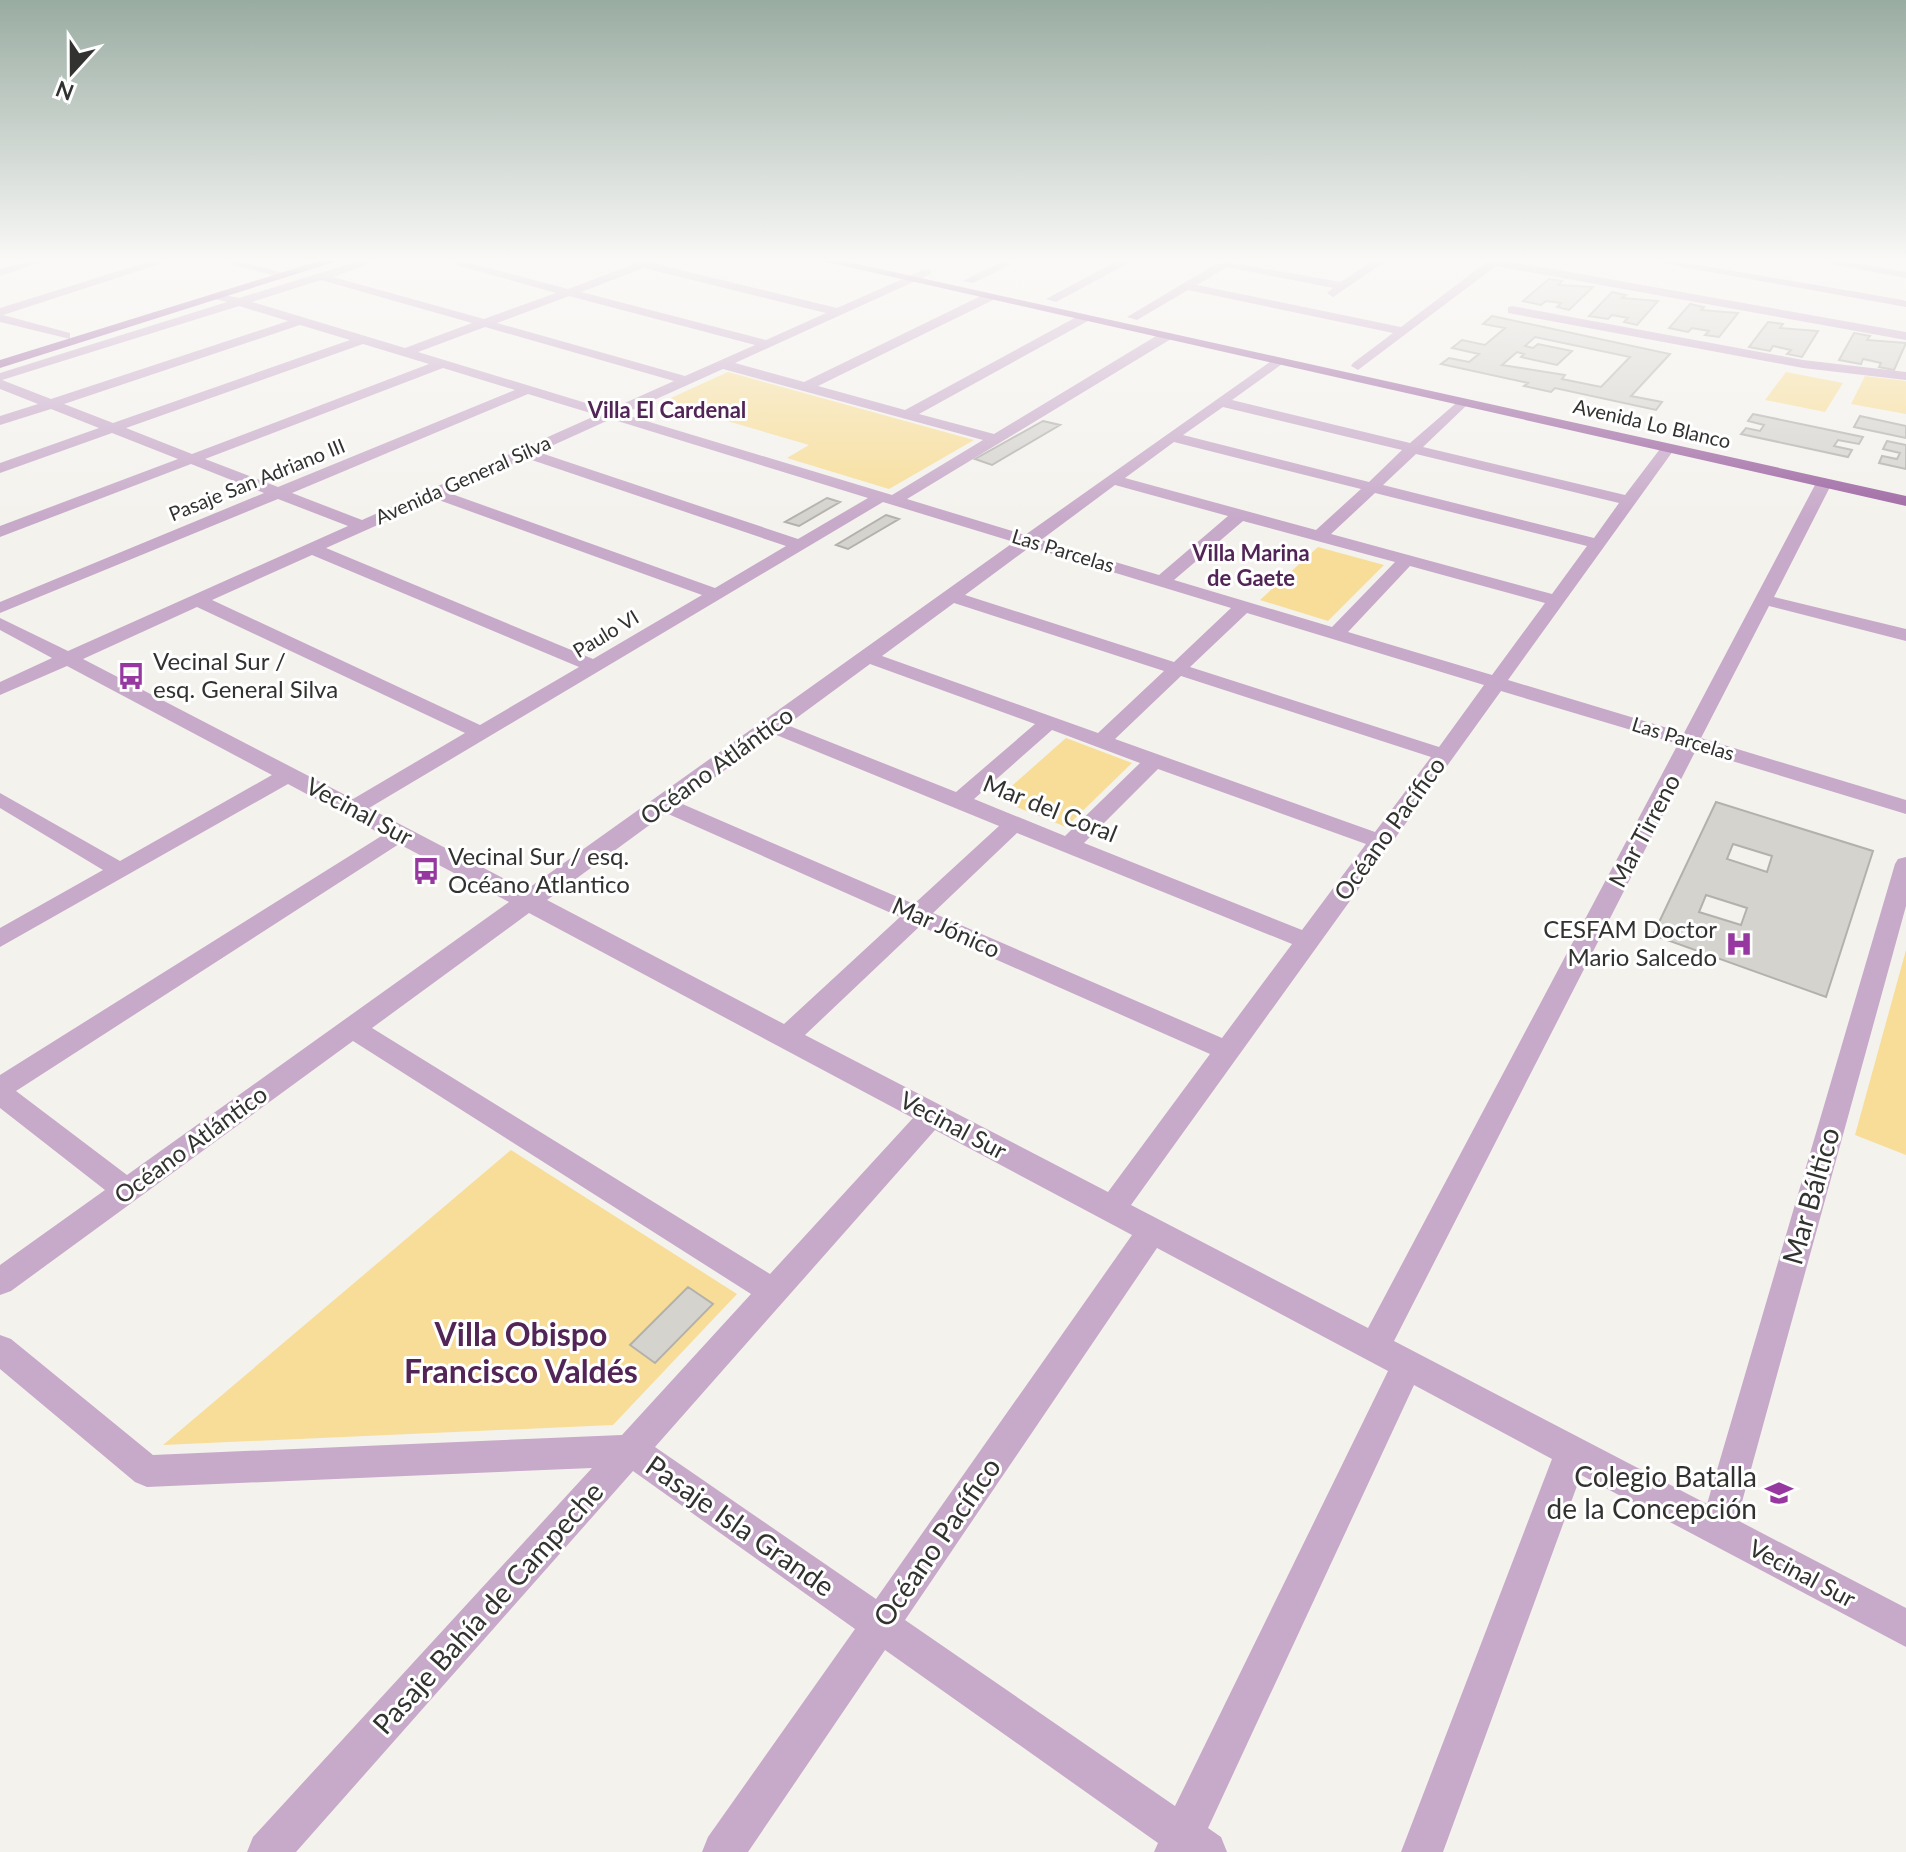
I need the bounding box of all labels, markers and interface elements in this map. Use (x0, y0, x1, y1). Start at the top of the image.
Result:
north arrow (32, 32, 112, 112)
text: N (52, 75, 77, 107)
street label: Avenida Lo Blanco (1571, 393, 1733, 453)
district label: Villa El Cardenal (587, 396, 746, 423)
street label: Avenida General Silva (371, 430, 554, 529)
street label: Pasaje San Adriano III (165, 433, 348, 525)
street label: Las Parcelas (1009, 523, 1117, 577)
district label: Villa Marina de Gaete (1191, 539, 1310, 591)
street label: Paulo VI (568, 604, 643, 662)
place label: Vecinal Sur / esq. General Silva (153, 646, 338, 703)
bus stop icon: Vecinal Sur / esq. General Silva (116, 661, 146, 691)
street label: Océano Atlántico (634, 700, 798, 830)
street label: Las Parcelas (1629, 711, 1737, 765)
street label: Océano Pacífico (1327, 751, 1450, 905)
street label: Mar del Coral (979, 768, 1122, 848)
street label: Mar Tirreno (1602, 769, 1686, 892)
street label: Vecinal Sur (302, 771, 418, 851)
place label: Vecinal Sur / esq. Océano Atlantico (448, 841, 630, 898)
bus stop icon: Vecinal Sur / esq. Océano Atlantico (411, 856, 441, 886)
street label: Mar Jónico (888, 890, 1005, 963)
place label: CESFAM Doctor Mario Salcedo (1543, 914, 1717, 971)
hospital icon: CESFAM Doctor Mario Salcedo (1724, 929, 1754, 959)
street label: Océano Atlántico (108, 1079, 272, 1209)
street label: Vecinal Sur (896, 1085, 1012, 1165)
street label: Mar Báltico (1774, 1123, 1846, 1268)
district label: Villa Obispo Francisco Valdés (404, 1314, 638, 1390)
street label: Pasaje Isla Grande (640, 1447, 841, 1603)
street label: Océano Pacífico (865, 1451, 1007, 1632)
place label: Colegio Batalla de la Concepción (1547, 1459, 1757, 1525)
street label: Pasaje Bahía de Campeche (365, 1474, 610, 1740)
school or university icon: Colegio Batalla de la Concepción (1764, 1478, 1794, 1508)
street label: Vecinal Sur (1745, 1533, 1861, 1613)

